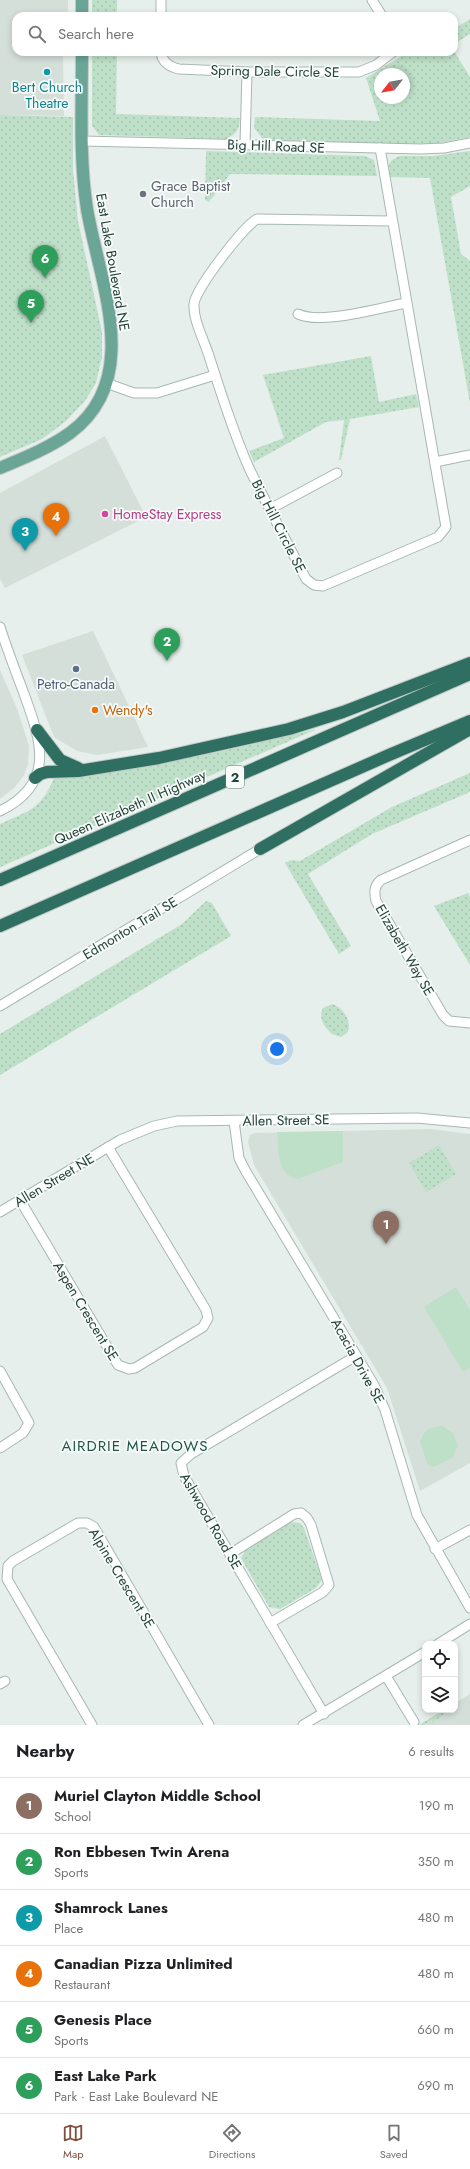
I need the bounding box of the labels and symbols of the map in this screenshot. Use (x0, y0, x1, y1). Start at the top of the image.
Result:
street label: Spring Dale Circle SE (210, 60, 340, 82)
marker: Bert Church Theatre (42, 67, 52, 77)
north arrow (374, 68, 410, 104)
place label: Bert Church Theatre (12, 77, 82, 113)
street label: Big Hill Road SE (227, 134, 325, 158)
place label: Grace Baptist Church (151, 176, 231, 212)
marker: Grace Baptist Church (138, 189, 148, 199)
street label: East Lake Boulevard NE (91, 192, 135, 332)
pin: 6 (32, 245, 58, 278)
pin: 5 (18, 290, 44, 323)
street label: Big Hill Circle SE (247, 476, 311, 576)
pin: 4 (43, 503, 69, 536)
place label: HomeStay Express (113, 504, 222, 524)
marker: HomeStay Express (100, 509, 110, 519)
pin: 3 (12, 518, 38, 551)
pin: 2 (154, 628, 180, 661)
marker: Petro-Canada (71, 664, 81, 674)
place label: Petro-Canada (37, 674, 115, 694)
place label: Wendy's (103, 700, 153, 720)
marker: Wendy's (90, 705, 100, 715)
street label: Queen Elizabeth II Highway (51, 764, 210, 850)
road number: 2 (226, 766, 244, 788)
street label: Edmonton Trail SE (79, 892, 181, 964)
street label: Elizabeth Way SE (371, 901, 439, 999)
your location (267, 1039, 287, 1059)
street label: Allen Street SE (242, 1109, 330, 1131)
street label: Allen Street NE (10, 1148, 98, 1212)
pin: 1 (373, 1211, 399, 1244)
street label: Aspen Crescent SE (48, 1257, 124, 1365)
street label: Acacia Drive SE (326, 1315, 390, 1407)
district label: AIRDRIE MEADOWS (62, 1435, 208, 1457)
street label: Ashwood Road SE (175, 1469, 247, 1573)
street label: Alpine Crescent SE (84, 1524, 160, 1632)

